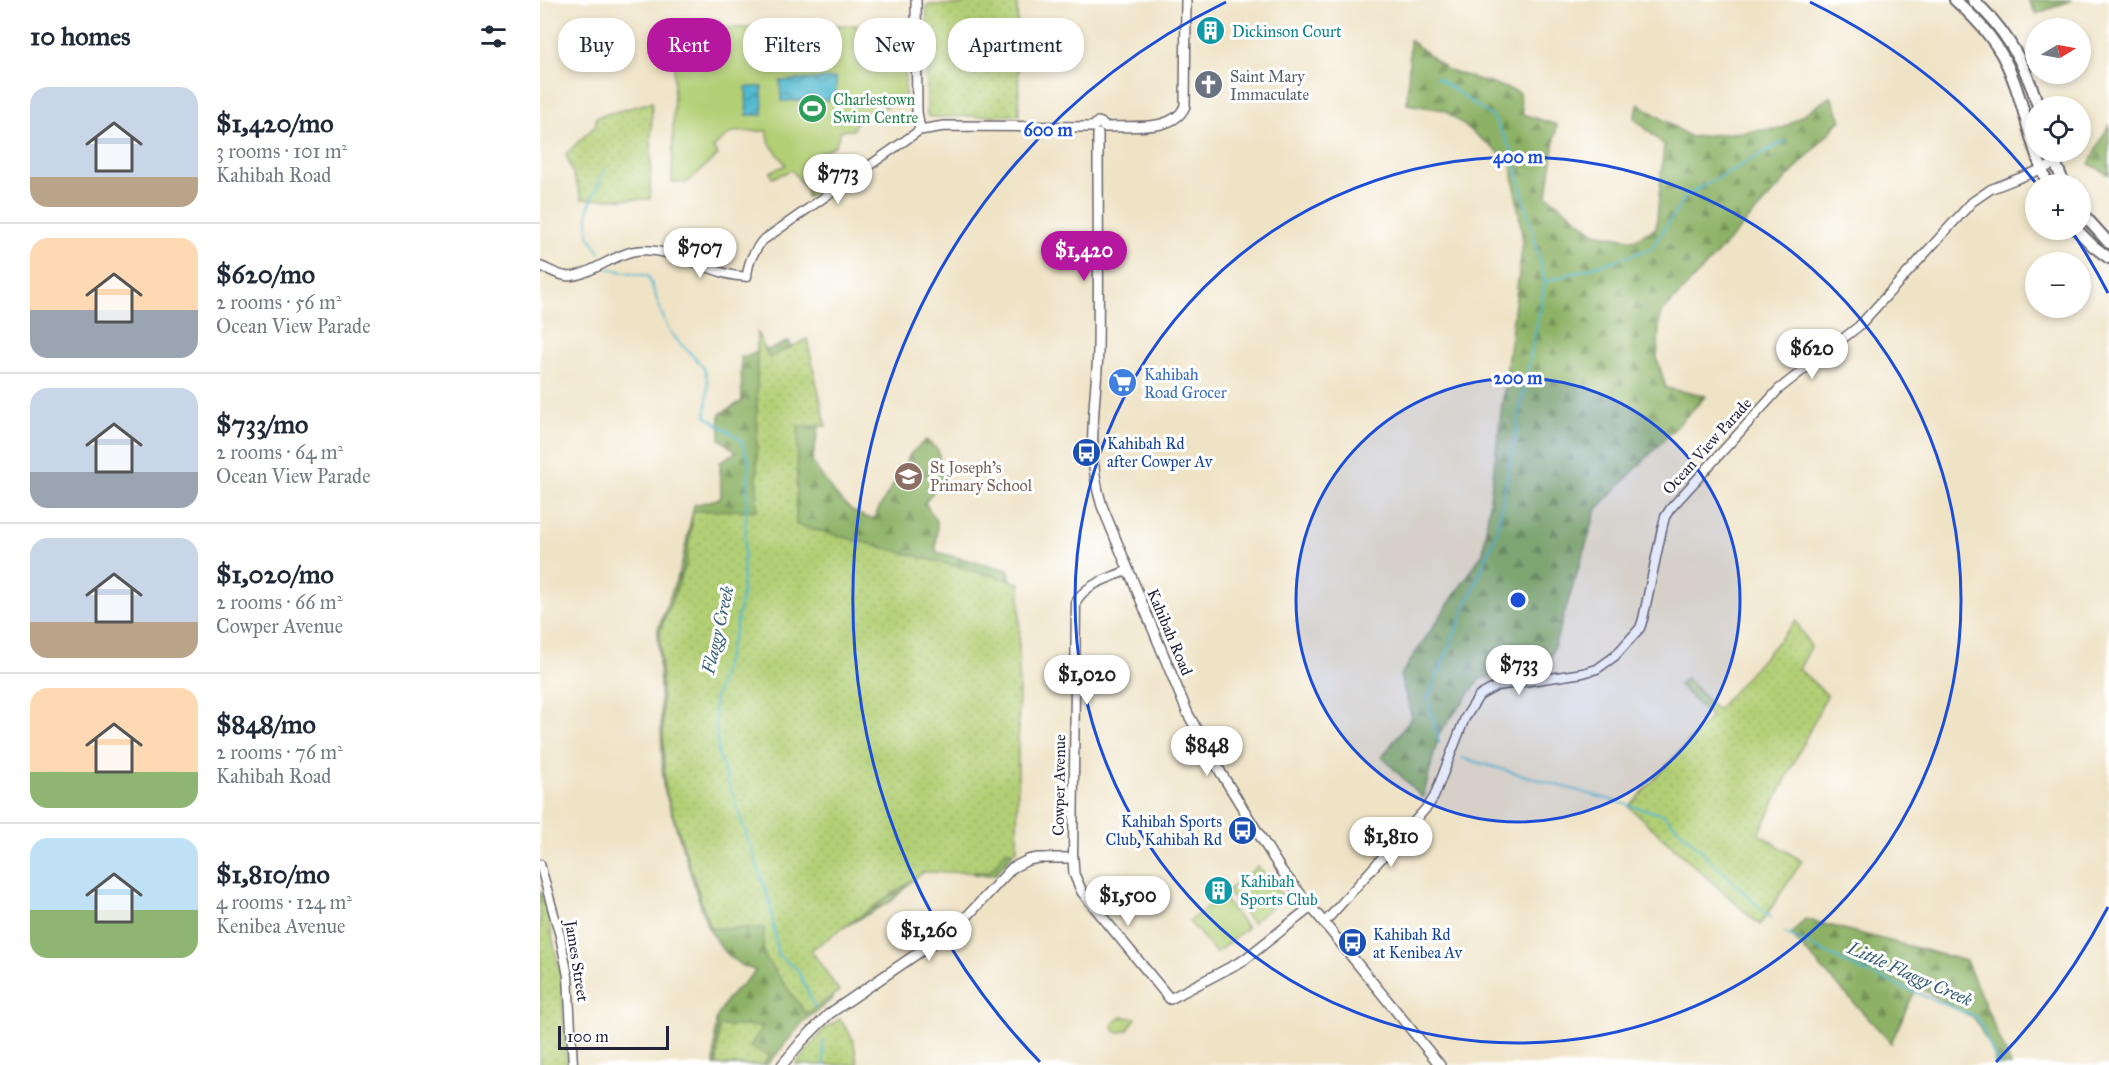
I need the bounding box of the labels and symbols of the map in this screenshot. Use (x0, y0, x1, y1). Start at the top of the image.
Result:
building icon: Dickinson Court (1195, 15, 1227, 47)
north arrow (2025, 18, 2091, 84)
place label: Dickinson Court (1232, 22, 1342, 41)
place label: Saint Mary Immaculate (1230, 67, 1310, 104)
church icon: Saint Mary Immaculate (1193, 69, 1225, 101)
place label: Charlestown Swim Centre (833, 90, 919, 127)
sports icon: Charlestown Swim Centre (796, 92, 828, 124)
text: 600 m (1023, 119, 1073, 141)
text: 400 m (1493, 146, 1544, 169)
pin: $773 (802, 154, 874, 205)
pin: $707 (664, 228, 736, 279)
pin: $1,420 (1035, 231, 1133, 282)
pin: $620 (1776, 329, 1848, 380)
place label: Kahibah Road Grocer (1144, 365, 1227, 402)
supermarket icon: Kahibah Road Grocer (1107, 367, 1139, 399)
text: 200 m (1494, 367, 1543, 389)
street label: Ocean View Parade (1659, 393, 1756, 498)
place label: Kahibah Rd after Cowper Av (1107, 434, 1214, 471)
bus stop icon: Kahibah Rd after Cowper Av (1070, 436, 1102, 468)
place label: St Joseph's Primary School (930, 458, 1033, 495)
school or university icon: St Joseph's Primary School (893, 460, 925, 492)
water label: Flaggy Creek (697, 584, 739, 677)
street label: Kahibah Road (1143, 586, 1197, 678)
centre of rings (1508, 590, 1528, 610)
pin: $733 (1483, 645, 1555, 696)
pin: $1,020 (1038, 655, 1136, 706)
pin: $848 (1171, 726, 1243, 777)
street label: Cowper Avenue (1049, 734, 1069, 836)
place label: Kahibah Sports Club, Kahibah Rd (1106, 812, 1222, 849)
bus stop icon: Kahibah Sports Club, Kahibah Rd (1227, 814, 1259, 846)
pin: $1,810 (1342, 817, 1440, 868)
place label: Kahibah Sports Club (1240, 872, 1318, 909)
building icon: Kahibah Sports Club (1203, 874, 1235, 906)
pin: $1,500 (1079, 876, 1177, 927)
pin: $1,260 (880, 911, 978, 962)
street label: James Street (560, 917, 593, 1003)
place label: Kahibah Rd at Kenibea Av (1373, 925, 1463, 962)
bus stop icon: Kahibah Rd at Kenibea Av (1336, 927, 1368, 959)
water label: Little Flaggy Creek (1843, 936, 1976, 1011)
scale bar (558, 1023, 669, 1050)

